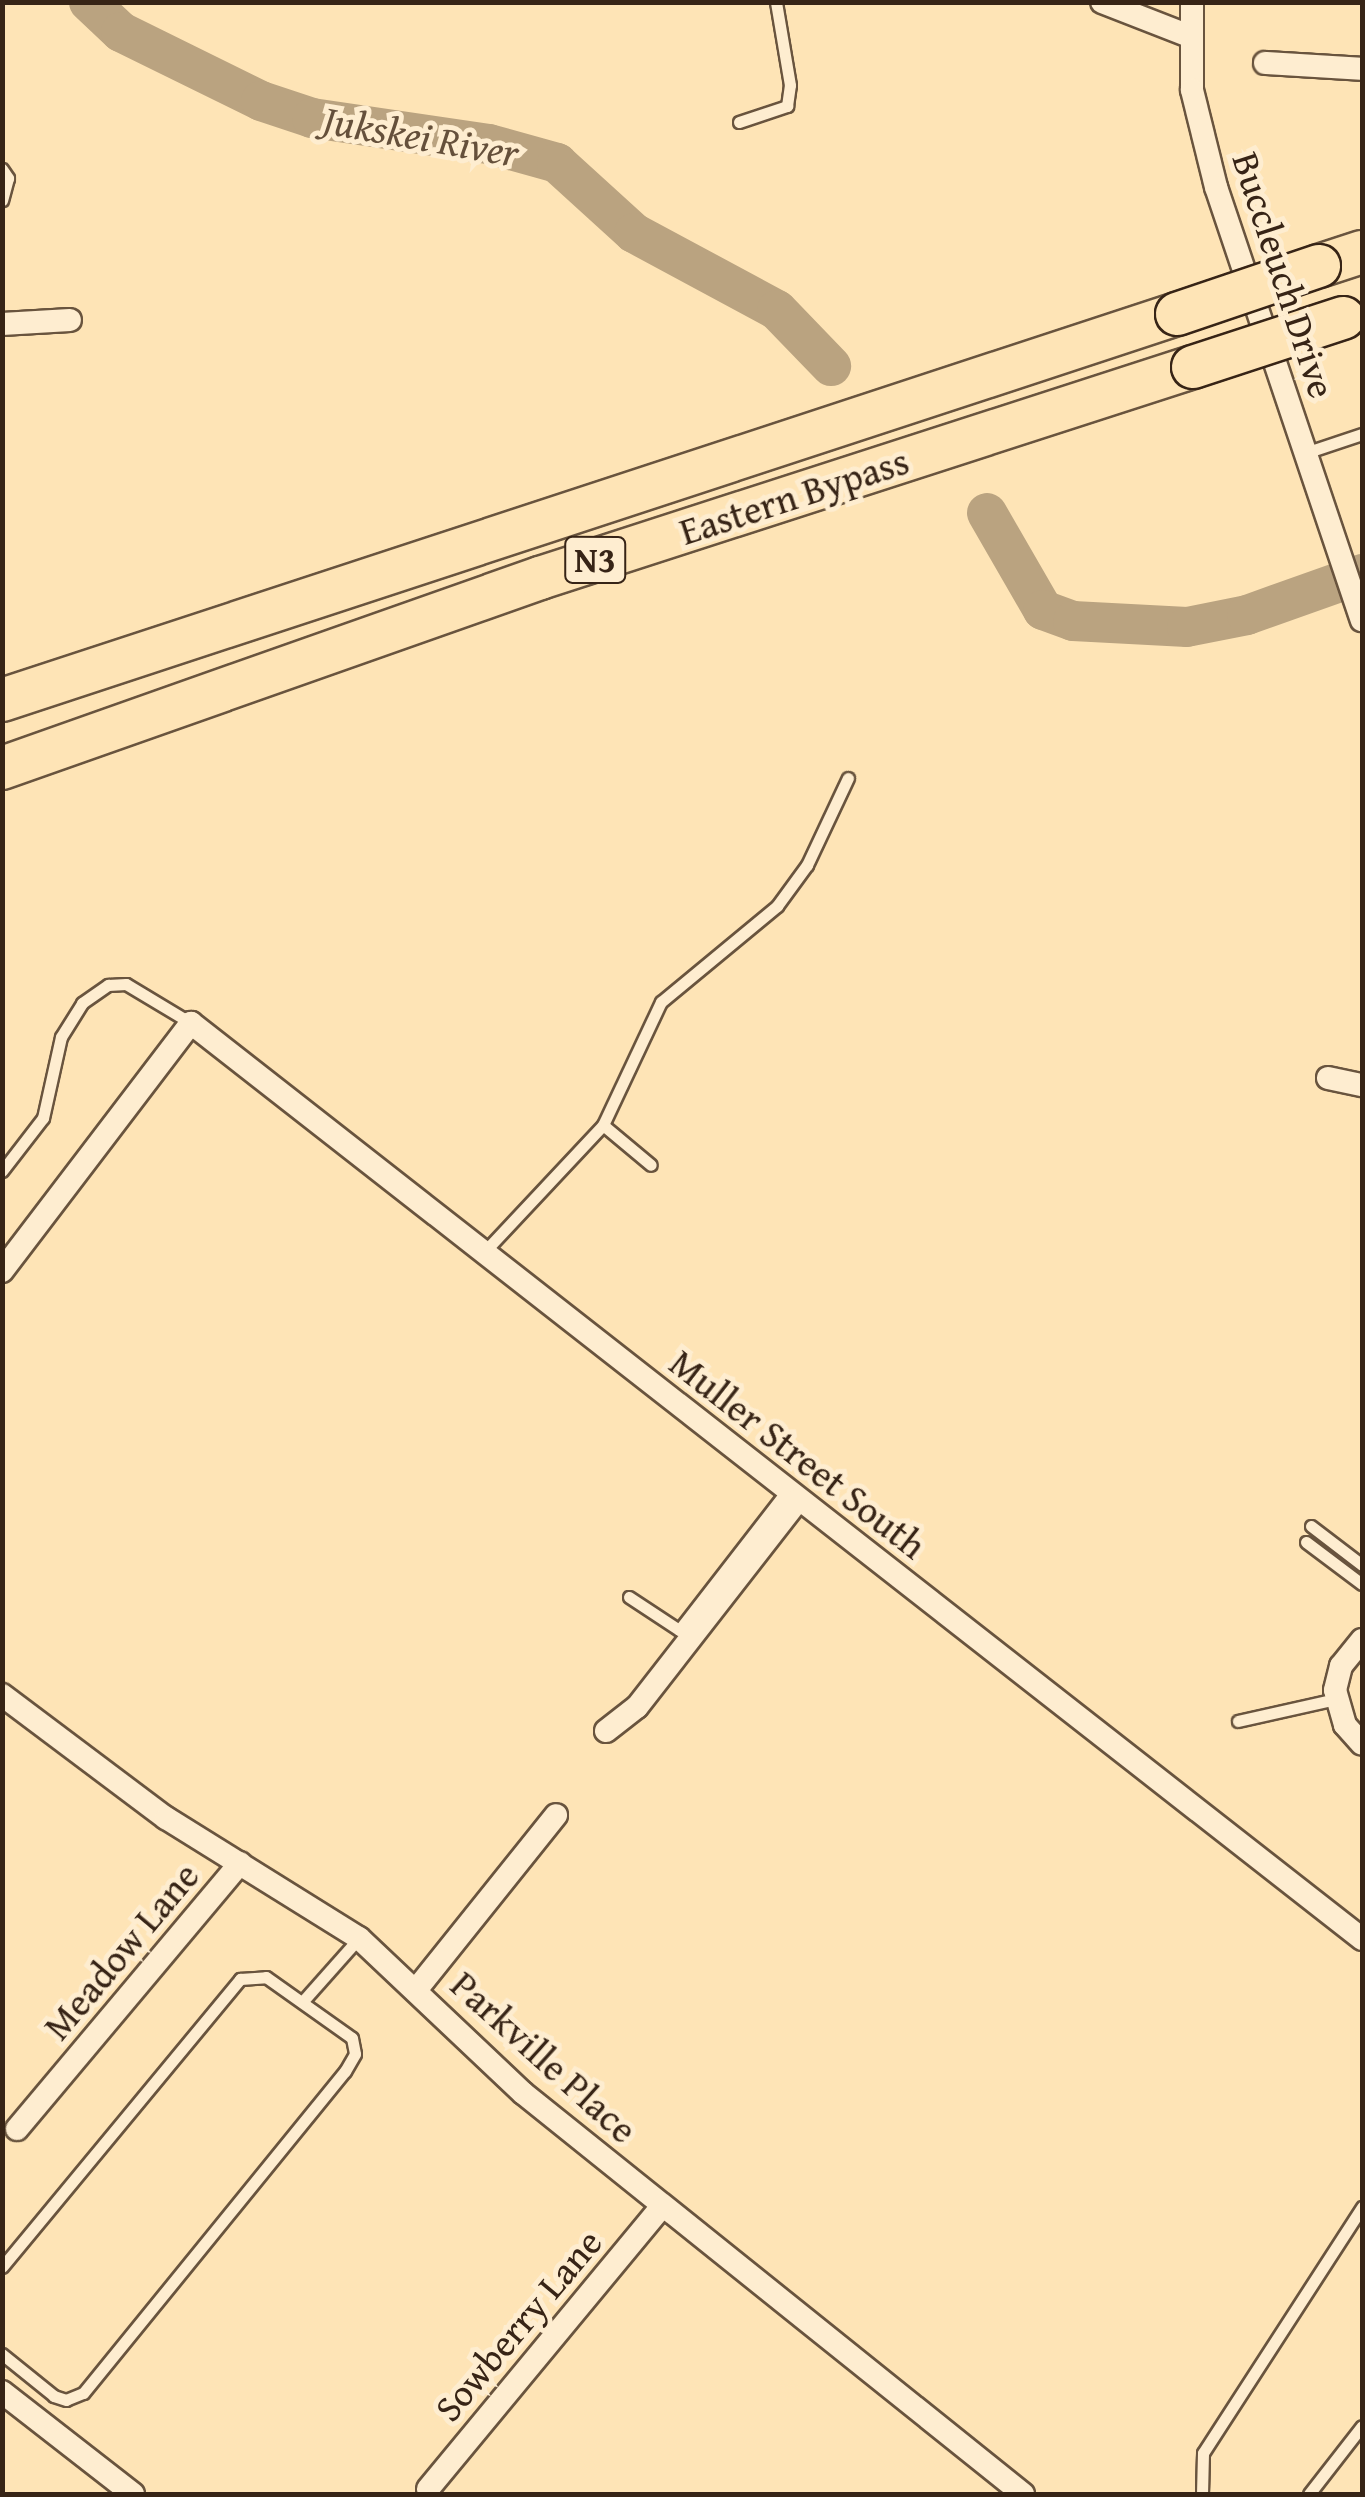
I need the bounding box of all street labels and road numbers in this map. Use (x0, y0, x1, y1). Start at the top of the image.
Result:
street label: Buccleuch Drive (1223, 146, 1345, 404)
street label: Eastern Bypass (674, 438, 914, 554)
road number: N3 (562, 530, 628, 590)
street label: Muller Street South (661, 1340, 935, 1568)
street label: Meadow Lane (34, 1853, 208, 2049)
street label: Parkville Place (442, 1962, 646, 2152)
street label: Sowberry Lane (425, 2220, 611, 2430)

